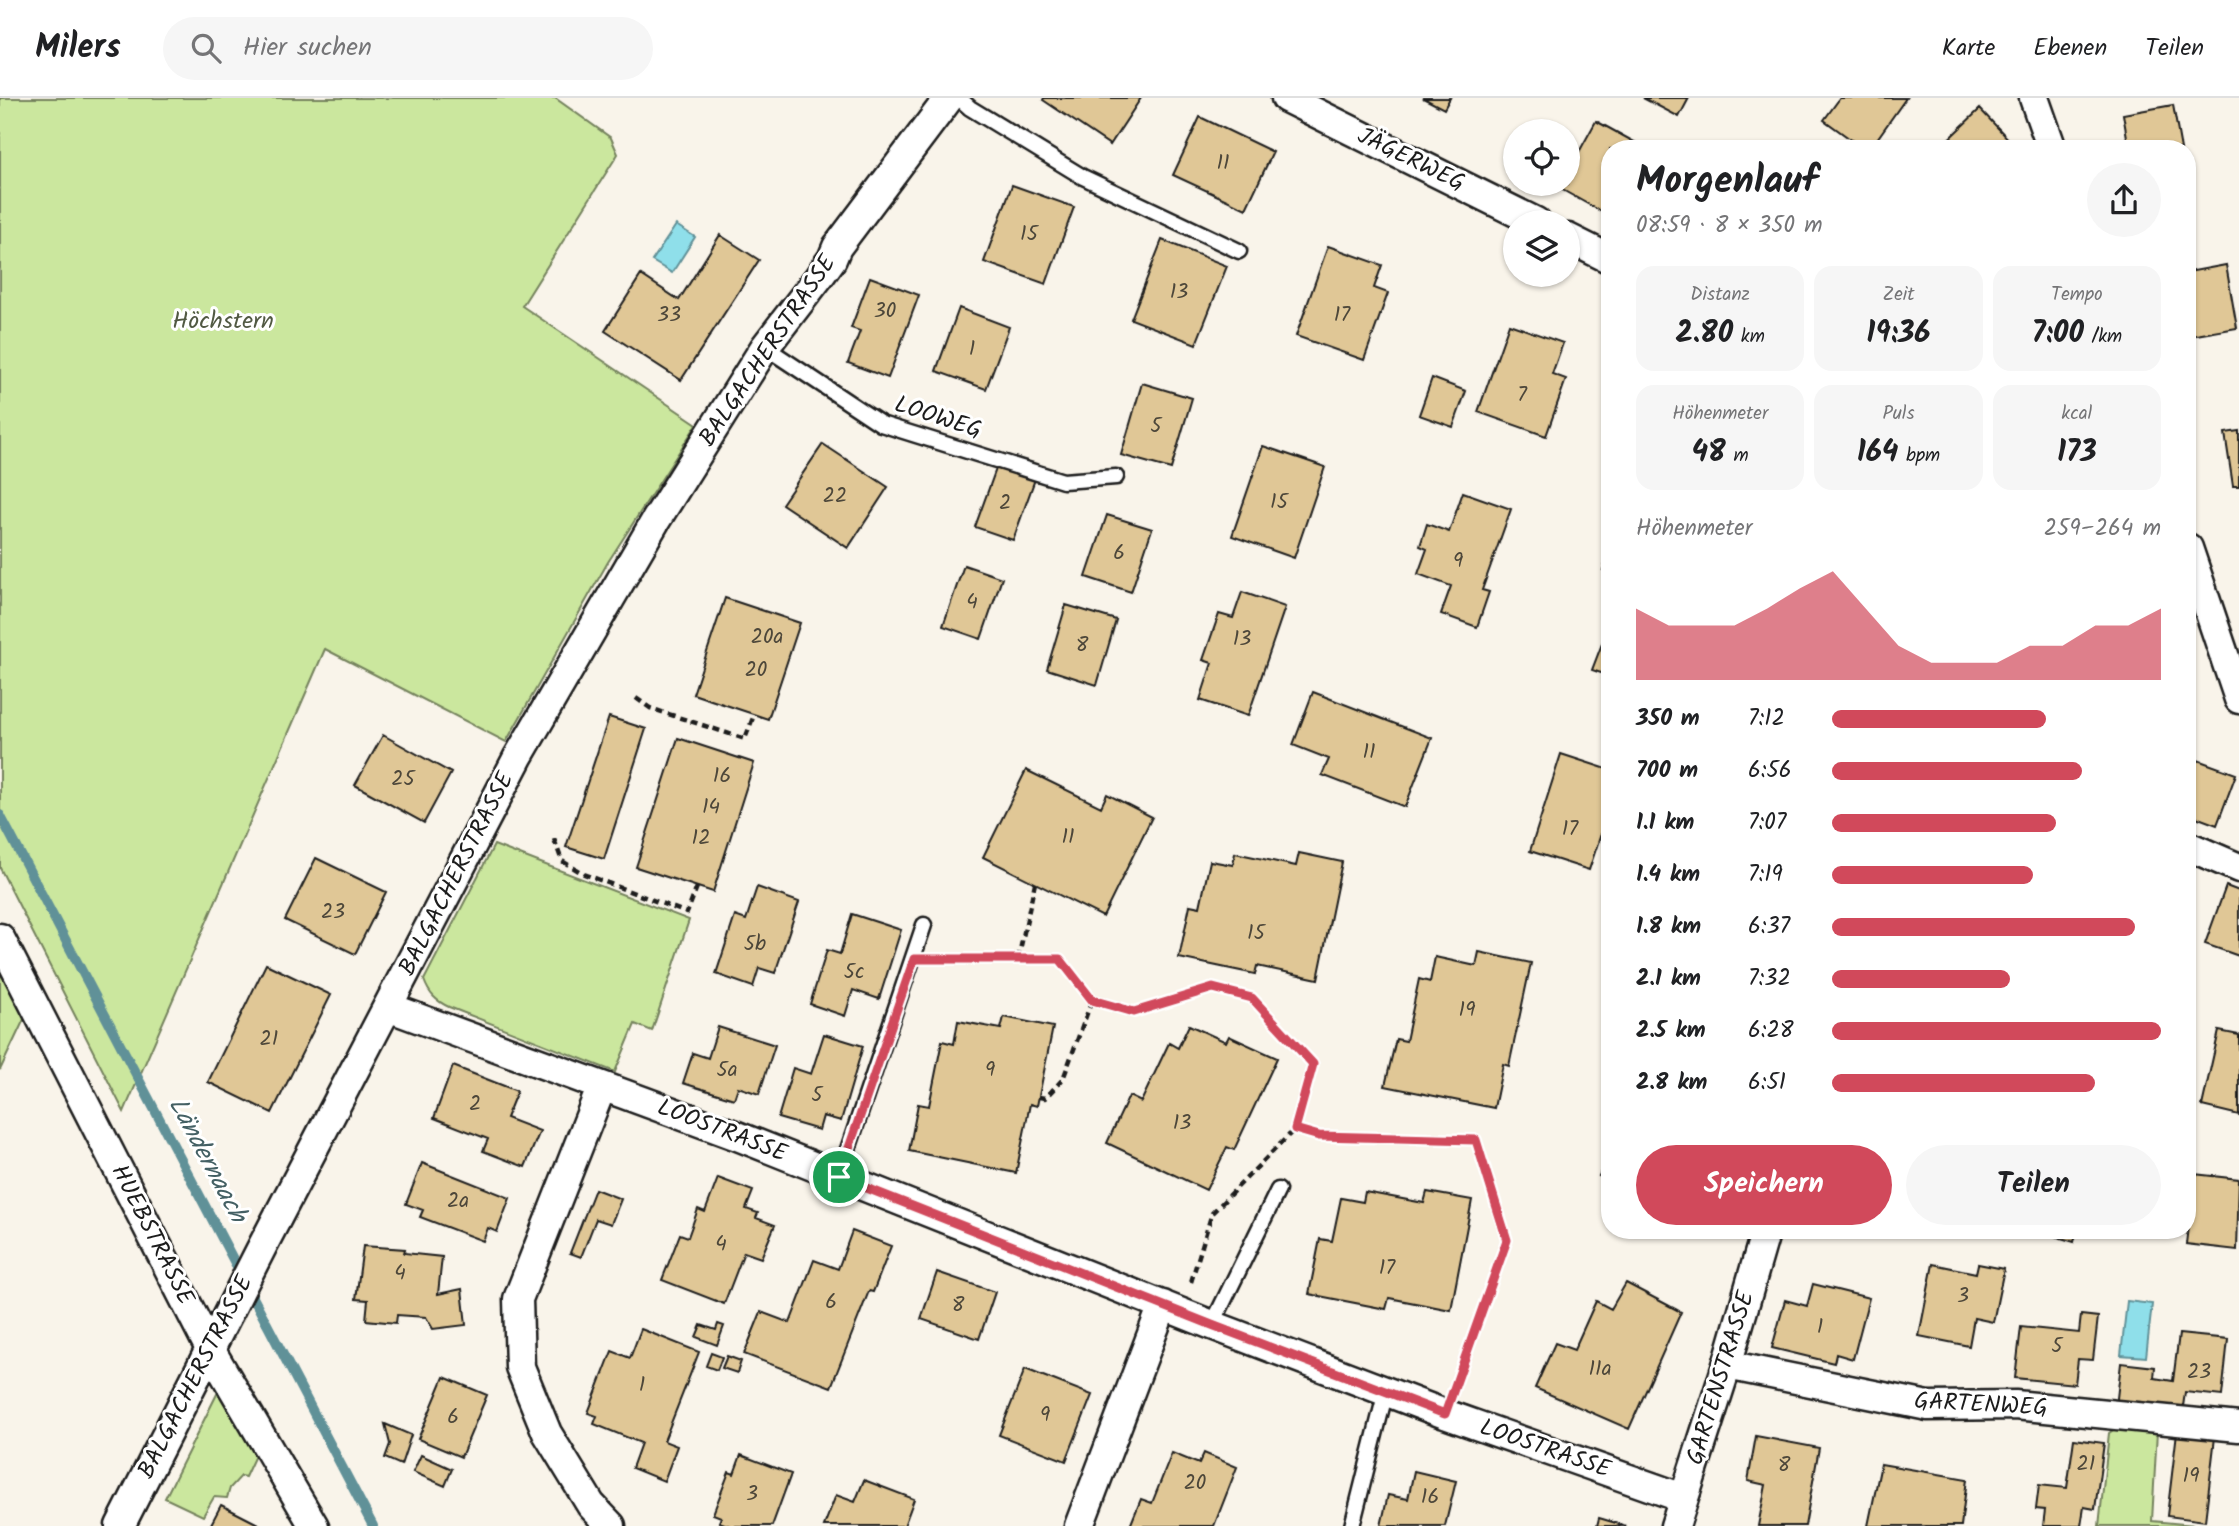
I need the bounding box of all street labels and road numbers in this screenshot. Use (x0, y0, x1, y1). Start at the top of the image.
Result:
street label: JÄGERWEG (1350, 117, 1472, 203)
street label: BALGACHERSTRASSE (689, 246, 847, 455)
street label: LOOWEG (889, 386, 987, 450)
street label: BALGACHERSTRASSE (389, 764, 526, 983)
street label: LOOSTRASSE (651, 1088, 793, 1174)
street label: HUEBSTRASSE (100, 1158, 205, 1313)
street label: BALGACHERSTRASSE (128, 1267, 265, 1486)
street label: GARTENSTRASSE (1676, 1285, 1766, 1470)
street label: GARTENWEG (1913, 1382, 2049, 1428)
street label: LOOSTRASSE (1474, 1408, 1617, 1490)

